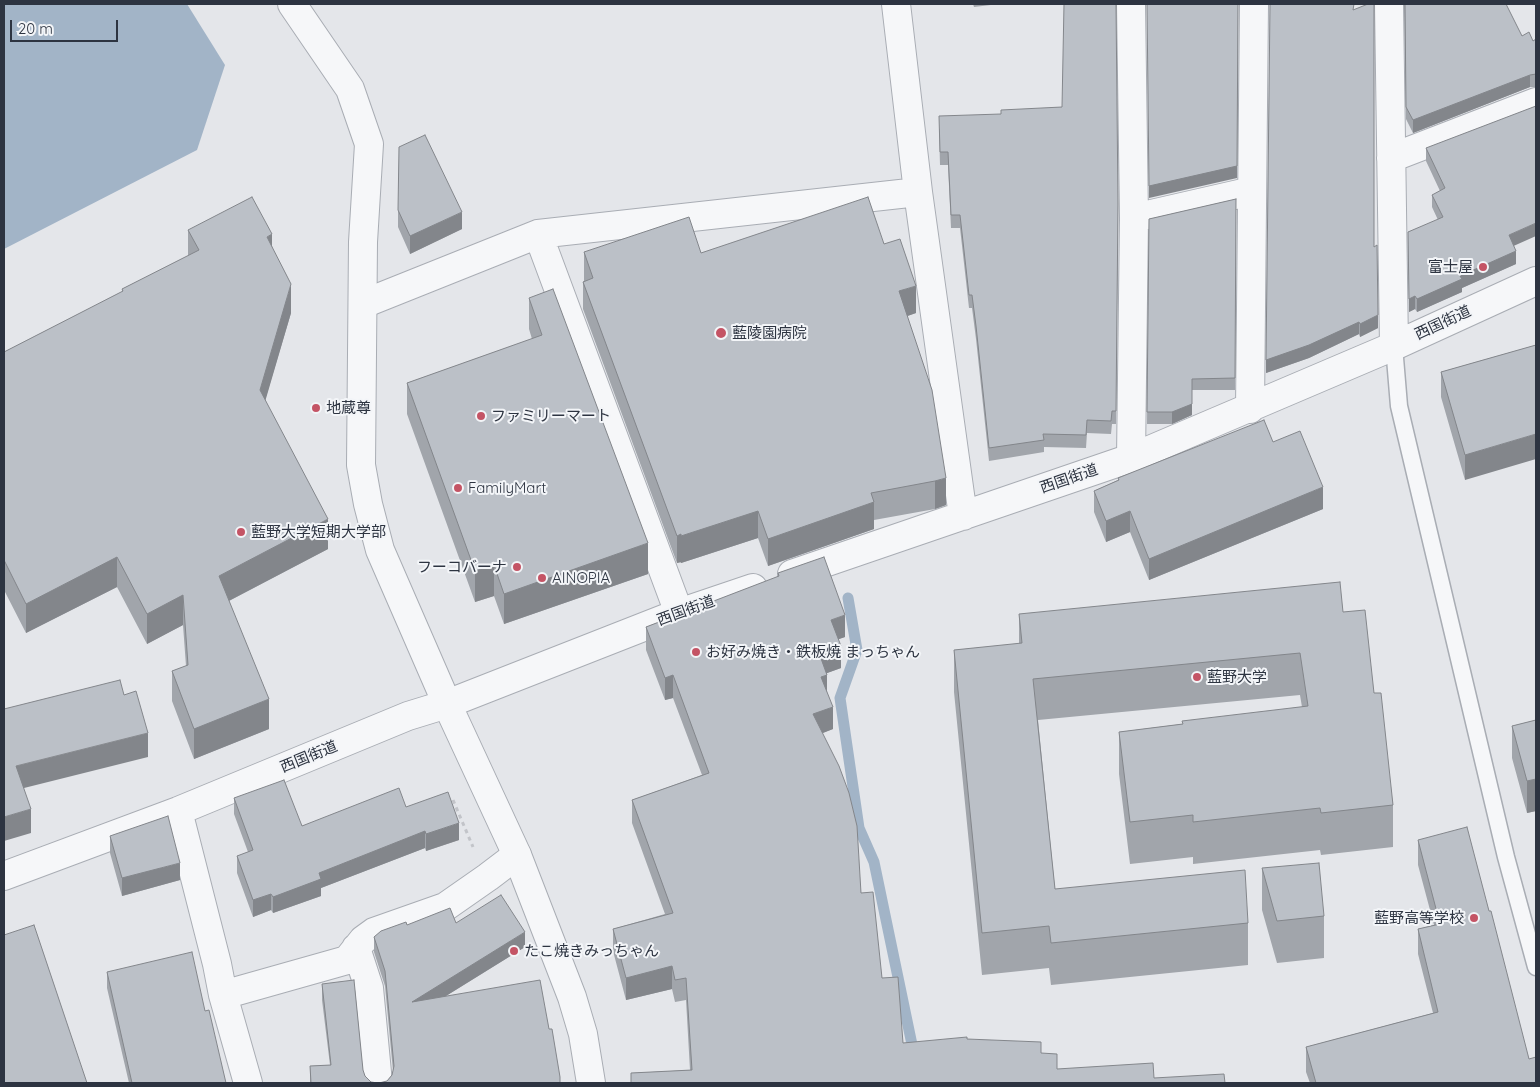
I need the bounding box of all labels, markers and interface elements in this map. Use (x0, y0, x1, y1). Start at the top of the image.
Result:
scale bar (12, 10, 120, 42)
text: 20 m (18, 19, 53, 38)
place label: 富士屋 (1428, 258, 1473, 276)
marker: 富士屋 (1477, 261, 1489, 273)
street label: 西国街道 (1412, 302, 1474, 344)
place label: 藍陵園病院 (732, 324, 807, 342)
marker: 藍陵園病院 (714, 326, 728, 340)
place label: 地蔵尊 (326, 399, 371, 417)
marker: 地蔵尊 (310, 402, 322, 414)
place label: ファミリーマート (491, 407, 611, 425)
marker: ファミリーマート (475, 410, 487, 422)
street label: 西国街道 (1038, 461, 1100, 497)
place label: FamilyMart (468, 479, 546, 497)
marker: FamilyMart (452, 482, 464, 494)
place label: 藍野大学短期大学部 (251, 523, 386, 541)
marker: 藍野大学短期大学部 (235, 526, 247, 538)
place label: フーコバーナ (417, 558, 507, 576)
marker: フーコバーナ (511, 561, 523, 573)
place label: AINOPIA (552, 569, 610, 587)
marker: AINOPIA (536, 572, 548, 584)
street label: 西国街道 (655, 592, 717, 630)
place label: お好み焼き・鉄板焼 まっちゃん (706, 643, 920, 661)
marker: お好み焼き・鉄板焼 まっちゃん (690, 646, 702, 658)
place label: 藍野大学 (1207, 668, 1267, 686)
marker: 藍野大学 (1191, 671, 1203, 683)
street label: 西国街道 (278, 737, 340, 777)
place label: 藍野高等学校 (1374, 909, 1464, 927)
marker: 藍野高等学校 (1468, 912, 1480, 924)
place label: たこ焼きみっちゃん (524, 942, 659, 960)
marker: たこ焼きみっちゃん (508, 945, 520, 957)

